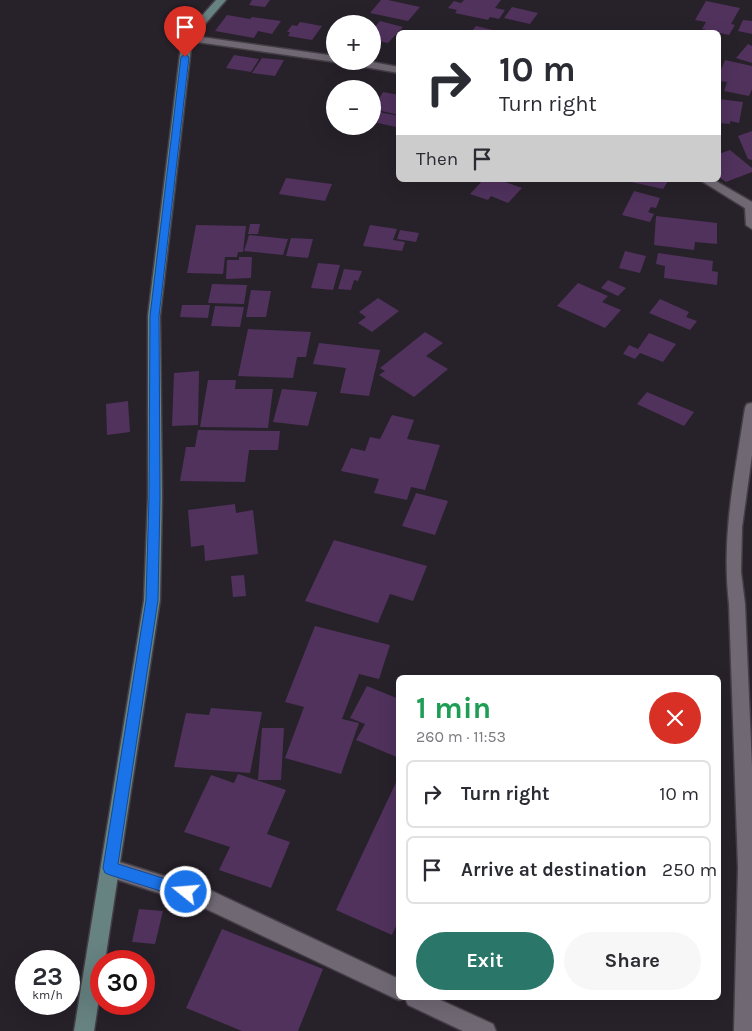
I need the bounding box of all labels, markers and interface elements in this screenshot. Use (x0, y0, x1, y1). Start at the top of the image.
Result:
pin (164, 6, 206, 57)
icon: arrive (171, 13, 199, 41)
map controls (326, 15, 381, 135)
button: + (326, 15, 381, 70)
text: 10 m (499, 49, 576, 90)
icon: right (416, 50, 481, 115)
button: − (326, 80, 381, 135)
text: Turn right (499, 91, 597, 117)
icon: arrive (468, 145, 496, 173)
text: Then (416, 148, 458, 170)
text: 1 min (416, 690, 491, 726)
button: close (649, 692, 701, 744)
text: 260 m · 11:53 (416, 727, 506, 746)
icon: right (418, 780, 446, 808)
text: Turn right (461, 783, 550, 805)
text: 10 m (659, 783, 699, 805)
icon: arrive (418, 856, 446, 884)
text: Arrive at destination (461, 859, 647, 881)
text: 250 m (662, 859, 717, 881)
position arrow (159, 865, 211, 917)
button: Exit (416, 932, 554, 990)
button: Share (564, 932, 701, 990)
speed limit sign: 30 (90, 950, 155, 1015)
text: 23 (32, 962, 63, 991)
text: km/h (32, 988, 63, 1002)

